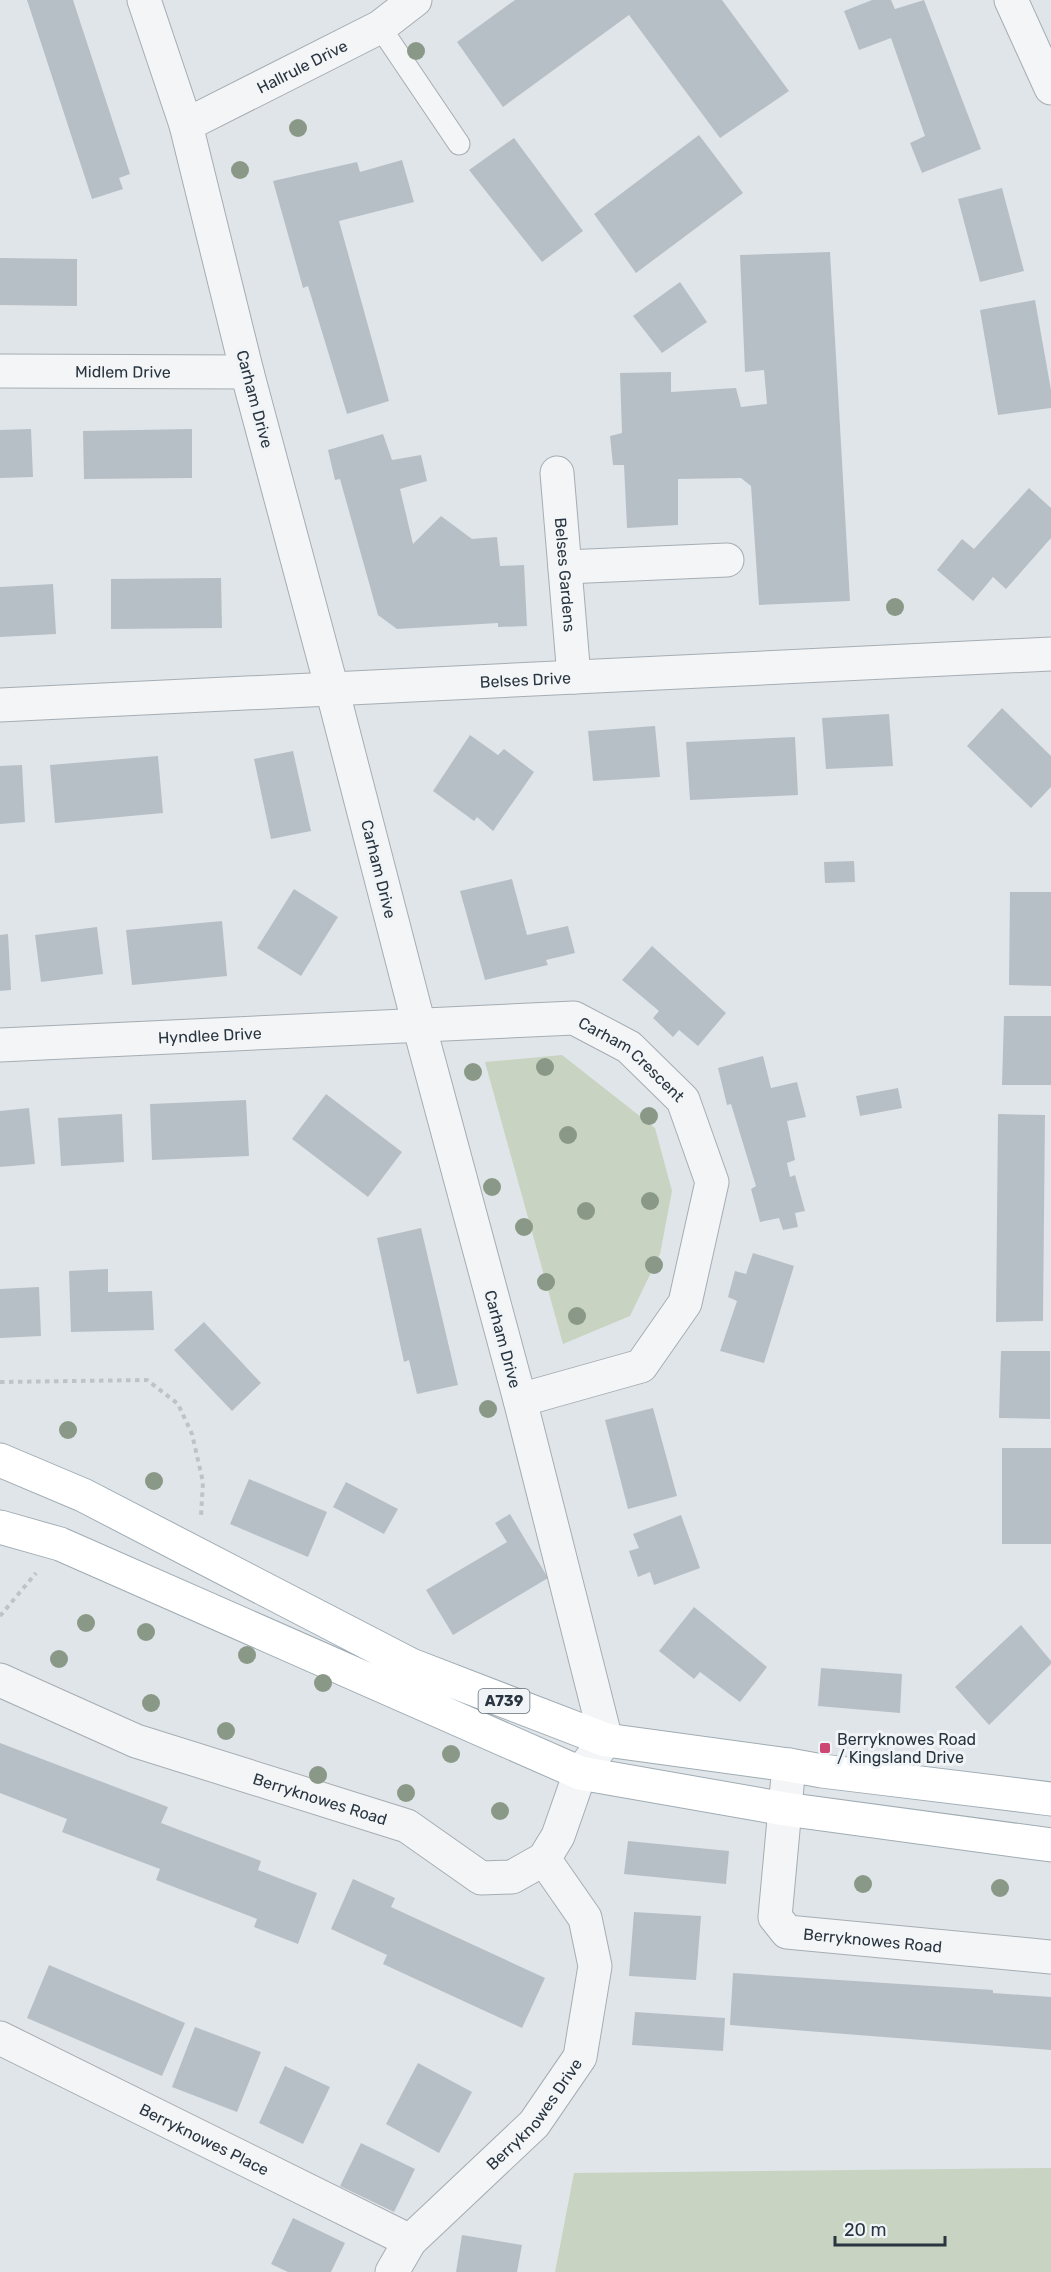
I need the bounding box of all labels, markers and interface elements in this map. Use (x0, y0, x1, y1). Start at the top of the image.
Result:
street label: Hallrule Drive (254, 36, 351, 98)
street label: Carham Drive (232, 348, 277, 450)
street label: Midlem Drive (75, 362, 171, 382)
street label: Belses Gardens (551, 517, 579, 633)
street label: Belses Drive (479, 668, 572, 692)
street label: Carham Drive (357, 818, 400, 920)
street label: Carham Crescent (575, 1013, 688, 1106)
street label: Hyndlee Drive (157, 1024, 262, 1048)
street label: Carham Drive (480, 1288, 525, 1390)
road number: A739 (478, 1689, 530, 1713)
place label: Berryknowes Road / Kingsland Drive (837, 1730, 976, 1767)
marker: Berryknowes Road / Kingsland Drive (818, 1741, 832, 1755)
street label: Berryknowes Road (251, 1769, 389, 1829)
street label: Berryknowes Road (802, 1925, 943, 1957)
street label: Berryknowes Drive (483, 2055, 586, 2174)
street label: Berryknowes Place (136, 2100, 272, 2180)
scale bar (835, 2209, 944, 2247)
text: 20 m (844, 2219, 886, 2241)

